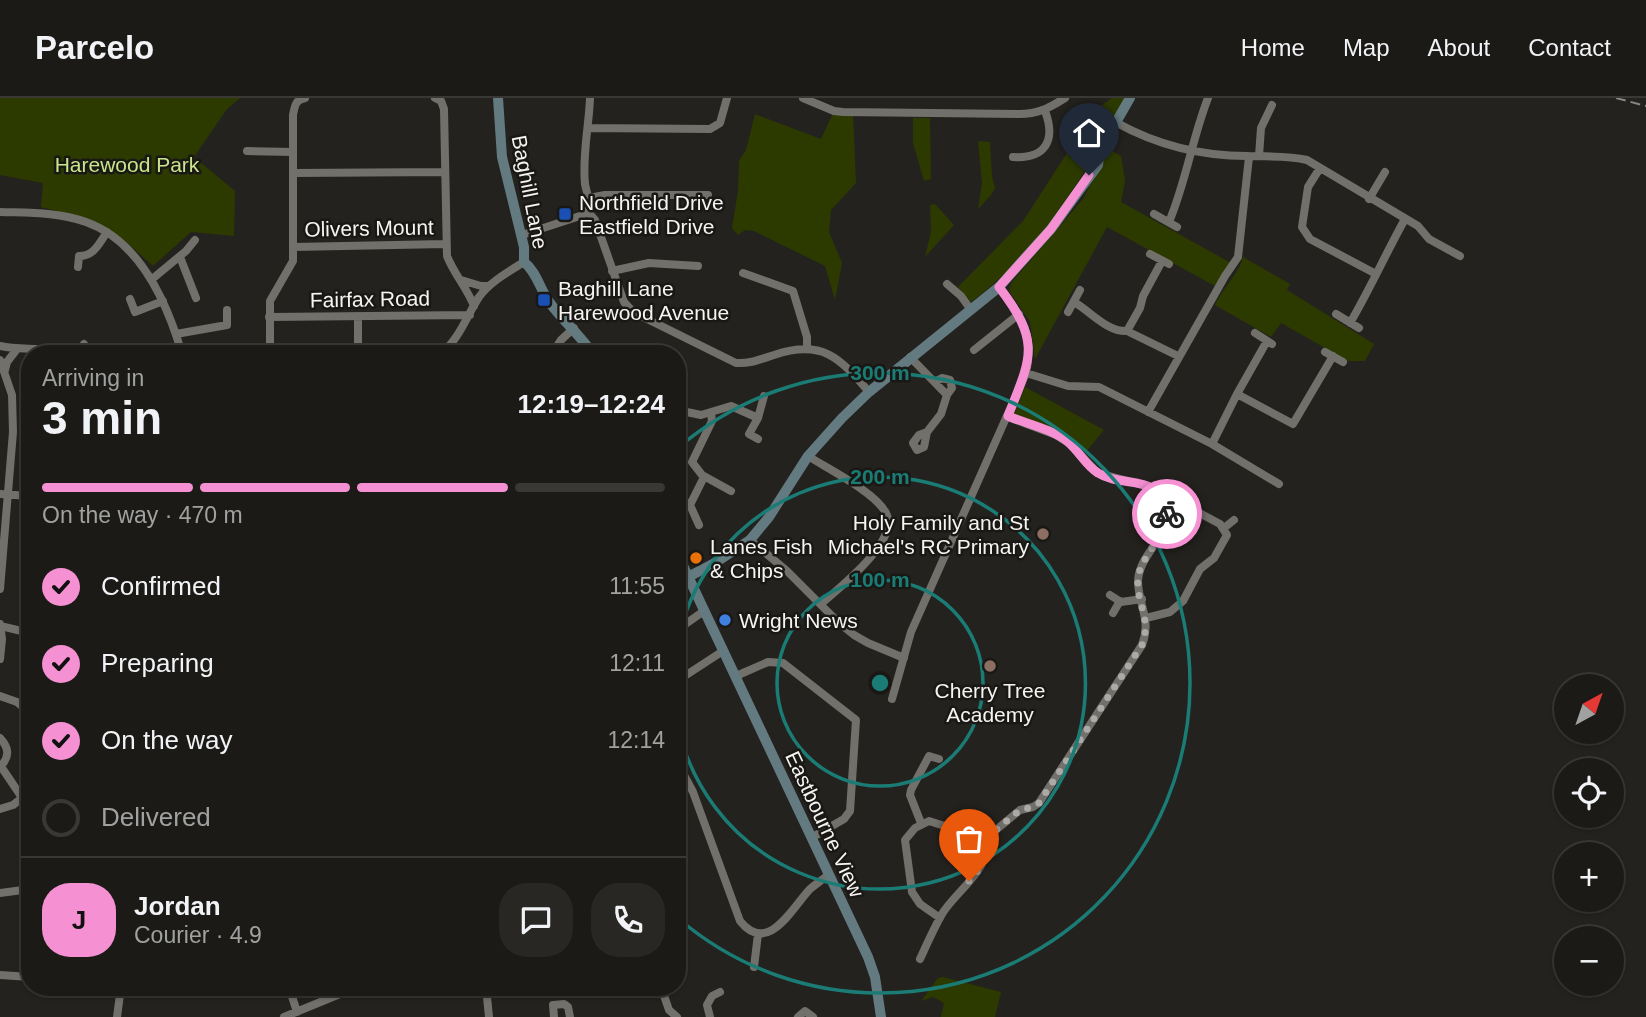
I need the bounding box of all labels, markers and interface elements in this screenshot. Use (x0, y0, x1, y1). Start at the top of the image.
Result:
text: Parcelo (35, 29, 154, 66)
text: Home (1241, 34, 1305, 61)
text: Map (1343, 34, 1390, 61)
text: About (1428, 34, 1490, 61)
text: Contact (1528, 34, 1611, 61)
pin (1059, 103, 1119, 175)
icon: home (1070, 114, 1108, 152)
street label: Baghill Lane (508, 133, 552, 251)
park label: Harewood Park (55, 153, 200, 176)
place label: Northfield Drive Eastfield Drive (579, 191, 724, 238)
marker: Northfield Drive Eastfield Drive (557, 206, 573, 222)
street label: Olivers Mount (304, 215, 434, 241)
place label: Baghill Lane Harewood Avenue (558, 277, 729, 324)
street label: Fairfax Road (310, 286, 430, 312)
marker: Baghill Lane Harewood Avenue (536, 292, 552, 308)
text: 300 m (850, 361, 910, 384)
text: Arriving in (42, 365, 144, 391)
text: 12:19–12:24 (518, 389, 665, 419)
text: 3 min (42, 392, 162, 444)
text: 200 m (850, 465, 910, 488)
courier (1132, 479, 1202, 549)
icon: bike (1148, 495, 1186, 533)
text: On the way · 470 m (42, 502, 243, 528)
place label: Holy Family and St Michael's RC Primary (828, 511, 1029, 558)
marker: Holy Family and St Michael's RC Primary (1035, 526, 1051, 542)
place label: Lanes Fish & Chips (710, 535, 813, 582)
marker: Lanes Fish & Chips (688, 550, 704, 566)
icon: check (42, 568, 80, 606)
text: 100 m (850, 568, 910, 591)
text: Confirmed (101, 571, 221, 601)
text: 11:55 (609, 573, 665, 599)
place label: Wright News (739, 609, 858, 632)
marker: Wright News (717, 612, 733, 628)
icon: check (42, 645, 80, 683)
text: Preparing (101, 648, 214, 678)
text: 12:11 (609, 650, 665, 676)
marker: Cherry Tree Academy (982, 658, 998, 674)
centre of rings (868, 671, 892, 695)
north arrow (1554, 674, 1624, 744)
map controls (1554, 674, 1624, 996)
place label: Cherry Tree Academy (935, 679, 1045, 726)
icon: check (42, 722, 80, 760)
text: On the way (101, 725, 233, 755)
text: 12:14 (607, 727, 665, 753)
street label: Eastbourne View (781, 747, 869, 901)
button: locate (1554, 758, 1624, 828)
text: Delivered (101, 802, 211, 832)
pin (939, 809, 999, 881)
icon: bag (950, 820, 988, 858)
button: + (1554, 842, 1624, 912)
button: chat (499, 883, 573, 957)
button: phone (591, 883, 665, 957)
text: Jordan (134, 891, 221, 921)
text: J (72, 905, 86, 935)
text: Courier · 4.9 (134, 922, 262, 948)
button: − (1554, 926, 1624, 996)

